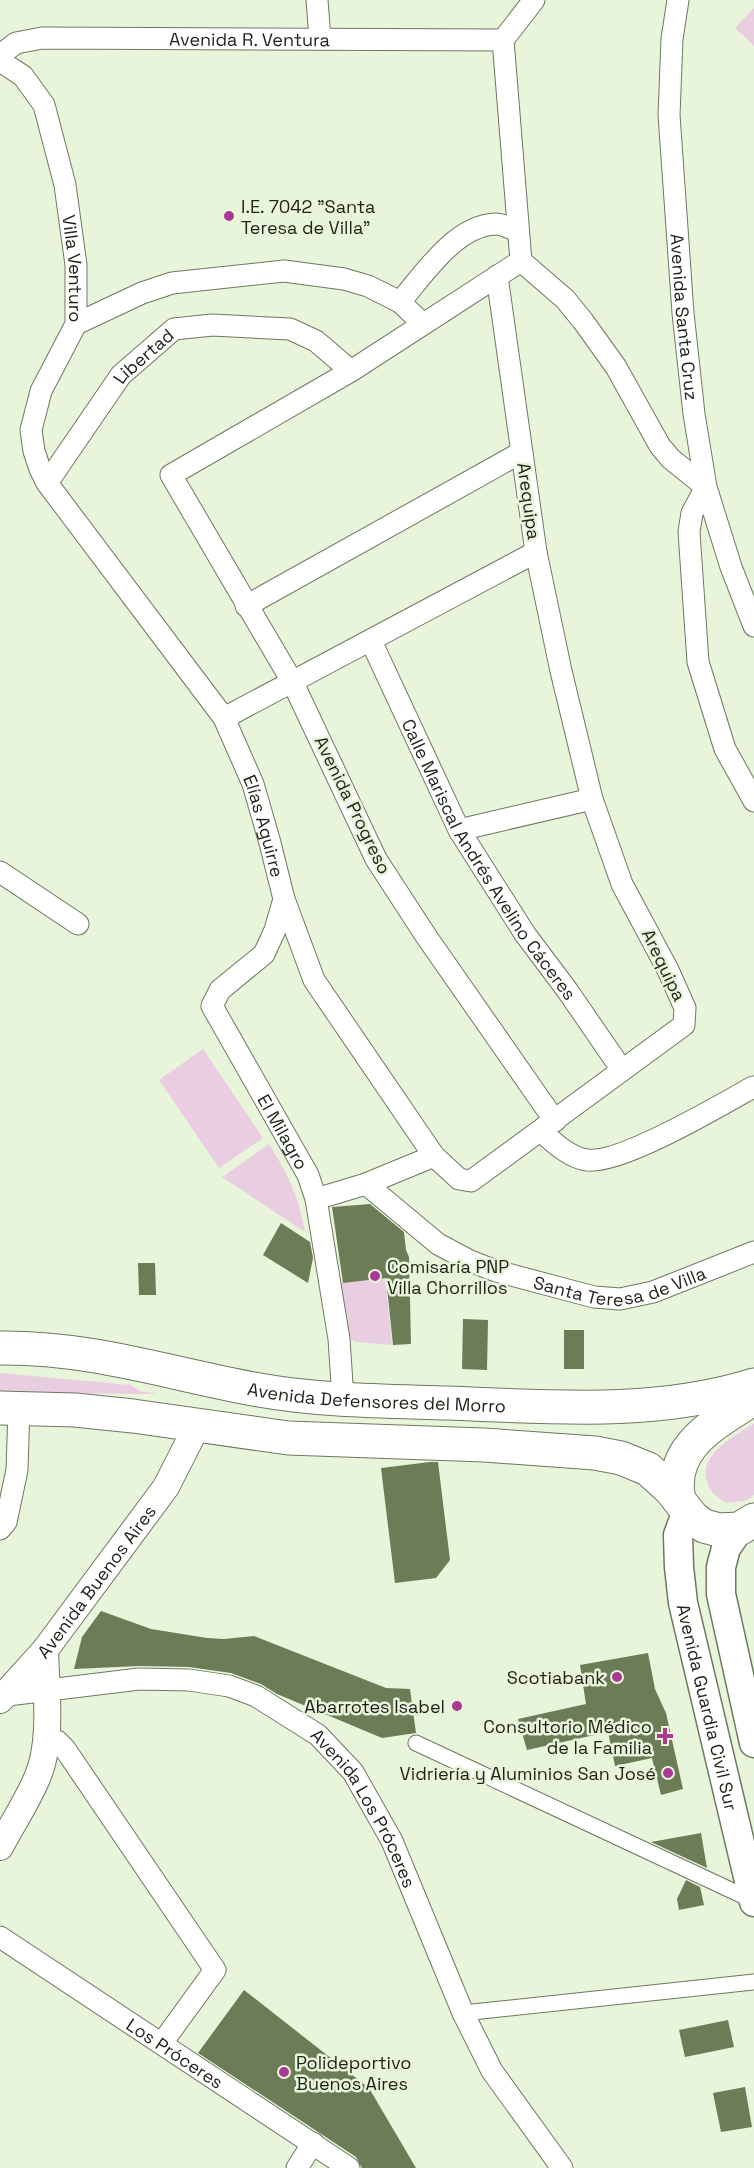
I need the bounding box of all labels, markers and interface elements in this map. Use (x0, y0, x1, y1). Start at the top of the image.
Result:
street label: Avenida R. Ventura (169, 27, 330, 51)
place label: I.E. 7042 "Santa Teresa de Villa" (241, 195, 375, 239)
marker: I.E. 7042 "Santa Teresa de Villa" (222, 209, 236, 223)
street label: Villa Venturo (58, 213, 88, 322)
street label: Avenida Santa Cruz (666, 233, 704, 401)
street label: Libertad (107, 323, 178, 388)
street label: Arequipa (512, 461, 546, 541)
street label: Calle Mariscal Andrés Avelino Cáceres (397, 715, 582, 1004)
street label: Avenida Progreso (310, 732, 396, 878)
street label: Elías Aguirre (239, 771, 290, 879)
street label: Arequipa (637, 925, 691, 1005)
street label: El Milagro (253, 1090, 314, 1173)
place label: Comisaría PNP Villa Chorrillos (387, 1255, 509, 1299)
street label: Santa Teresa de Villa (531, 1261, 709, 1311)
marker: Comisaría PNP Villa Chorrillos (368, 1269, 382, 1283)
street label: Avenida Defensores del Morro (246, 1377, 506, 1417)
street label: Avenida Buenos Aires (32, 1500, 161, 1663)
street label: Avenida Guardia Civil Sur (672, 1601, 743, 1813)
place label: Scotiabank (507, 1666, 605, 1689)
marker: Scotiabank (610, 1670, 624, 1684)
place label: Abarrotes Isabel (304, 1695, 445, 1718)
marker: Abarrotes Isabel (450, 1699, 464, 1713)
place label: Consultorio Médico de la Familia (483, 1715, 652, 1759)
street label: Avenida Los Próceres (306, 1723, 421, 1891)
marker: Consultorio Médico de la Familia (656, 1727, 674, 1745)
place label: Vidriería y Aluminios San José (400, 1762, 656, 1785)
marker: Vidriería y Aluminios San José (661, 1766, 675, 1780)
street label: Los Próceres (122, 2013, 228, 2093)
place label: Polideportivo Buenos Aires (296, 2051, 411, 2095)
marker: Polideportivo Buenos Aires (277, 2065, 291, 2079)

